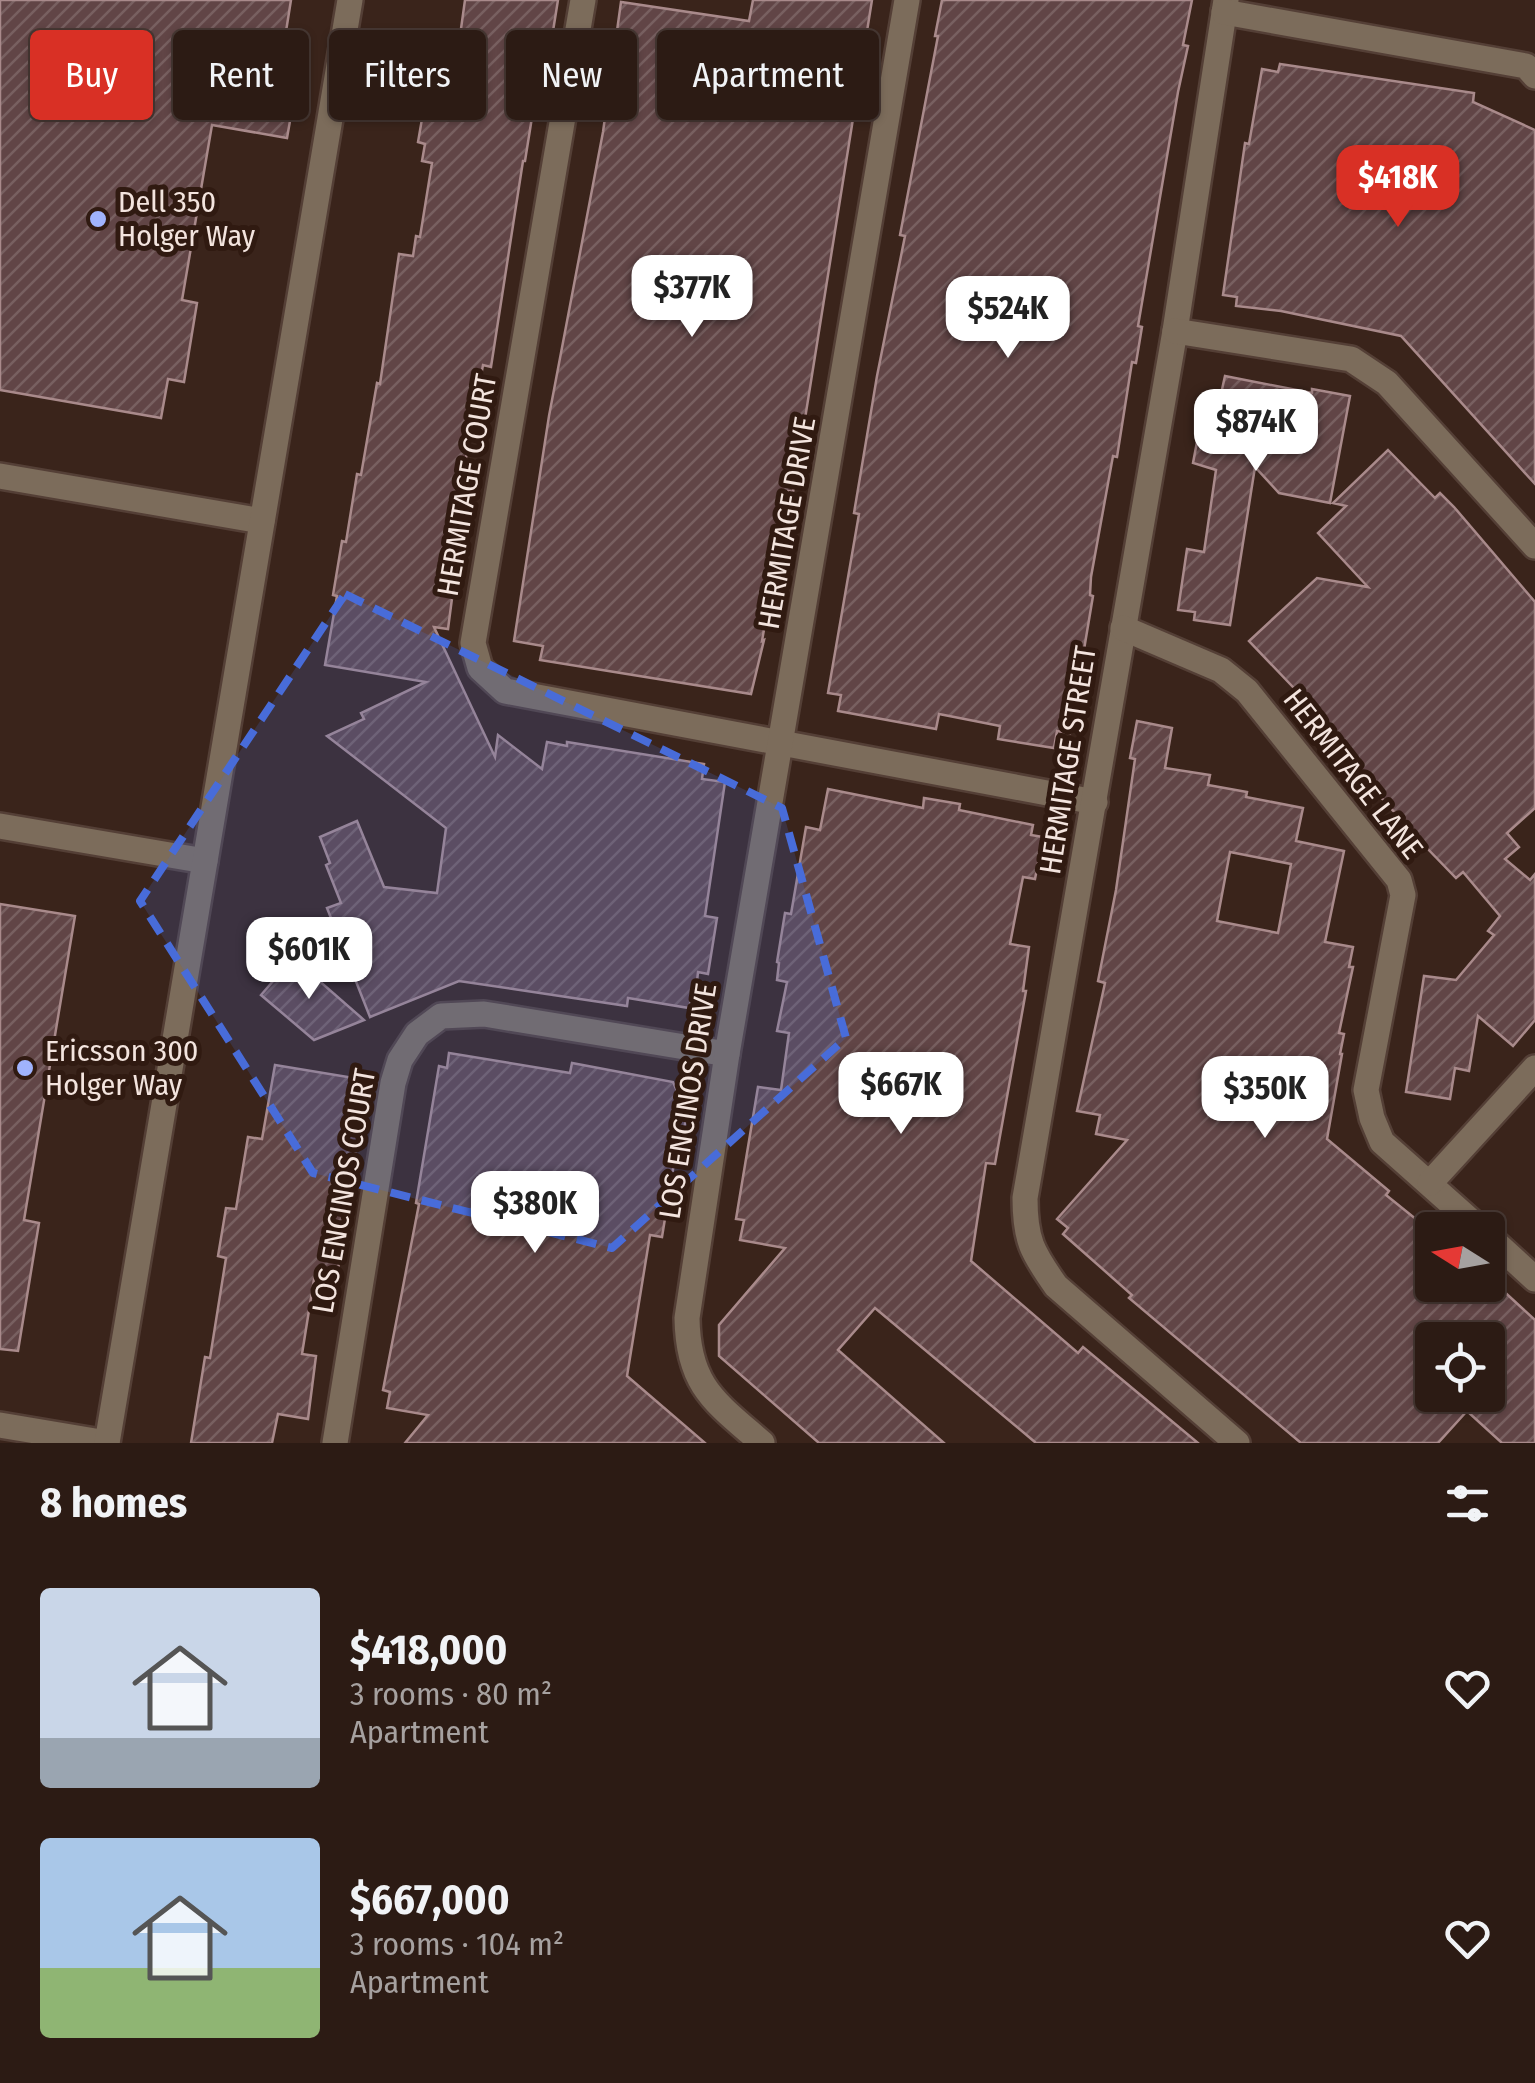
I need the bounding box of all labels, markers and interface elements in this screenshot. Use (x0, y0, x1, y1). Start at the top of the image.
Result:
chip: Buy (30, 30, 153, 120)
chip: Rent (173, 30, 309, 120)
chip: Filters (329, 30, 486, 120)
chip: New (506, 30, 637, 120)
chip: Apartment (657, 30, 879, 120)
pin: $418K (1328, 145, 1468, 230)
text: $418K (1358, 158, 1438, 196)
place label: Dell 350 Holger Way (118, 184, 256, 254)
marker: Dell 350 Holger Way (87, 208, 109, 230)
pin: $377K (622, 255, 762, 340)
text: $377K (654, 268, 730, 306)
pin: $524K (938, 276, 1078, 361)
text: $524K (968, 289, 1048, 327)
street label: HERMITAGE COURT (430, 371, 504, 599)
pin: $874K (1186, 389, 1326, 474)
text: $874K (1216, 402, 1296, 440)
street label: HERMITAGE DRIVE (751, 414, 823, 632)
street label: HERMITAGE STREET (1032, 643, 1104, 877)
street label: HERMITAGE LANE (1276, 682, 1430, 866)
pin: $601K (239, 917, 379, 1002)
text: $601K (268, 930, 350, 968)
street label: LOS ENCINOS DRIVE (652, 981, 724, 1221)
place label: Ericsson 300 Holger Way (45, 1033, 198, 1103)
pin: $667K (831, 1052, 971, 1137)
pin: $350K (1195, 1056, 1335, 1141)
marker: Ericsson 300 Holger Way (14, 1057, 36, 1079)
text: $667K (860, 1065, 942, 1103)
street label: LOS ENCINOS COURT (305, 1066, 383, 1316)
text: $350K (1224, 1069, 1306, 1107)
pin: $380K (465, 1171, 605, 1256)
text: $380K (493, 1184, 577, 1222)
north arrow (1415, 1212, 1505, 1302)
map controls (1415, 1212, 1505, 1412)
button: locate (1415, 1322, 1505, 1412)
icon: filters (1440, 1476, 1495, 1531)
text: 8 homes (40, 1478, 187, 1528)
text: $418,000 (350, 1625, 507, 1675)
icon: home (120, 1628, 240, 1748)
icon: heart (1440, 1661, 1495, 1716)
text: 3 rooms · 80 m² (350, 1675, 552, 1713)
text: Apartment (350, 1713, 489, 1751)
text: $667,000 (350, 1875, 510, 1925)
icon: home (120, 1878, 240, 1998)
icon: heart (1440, 1911, 1495, 1966)
text: 3 rooms · 104 m² (350, 1925, 564, 1963)
text: Apartment (350, 1963, 489, 2001)

